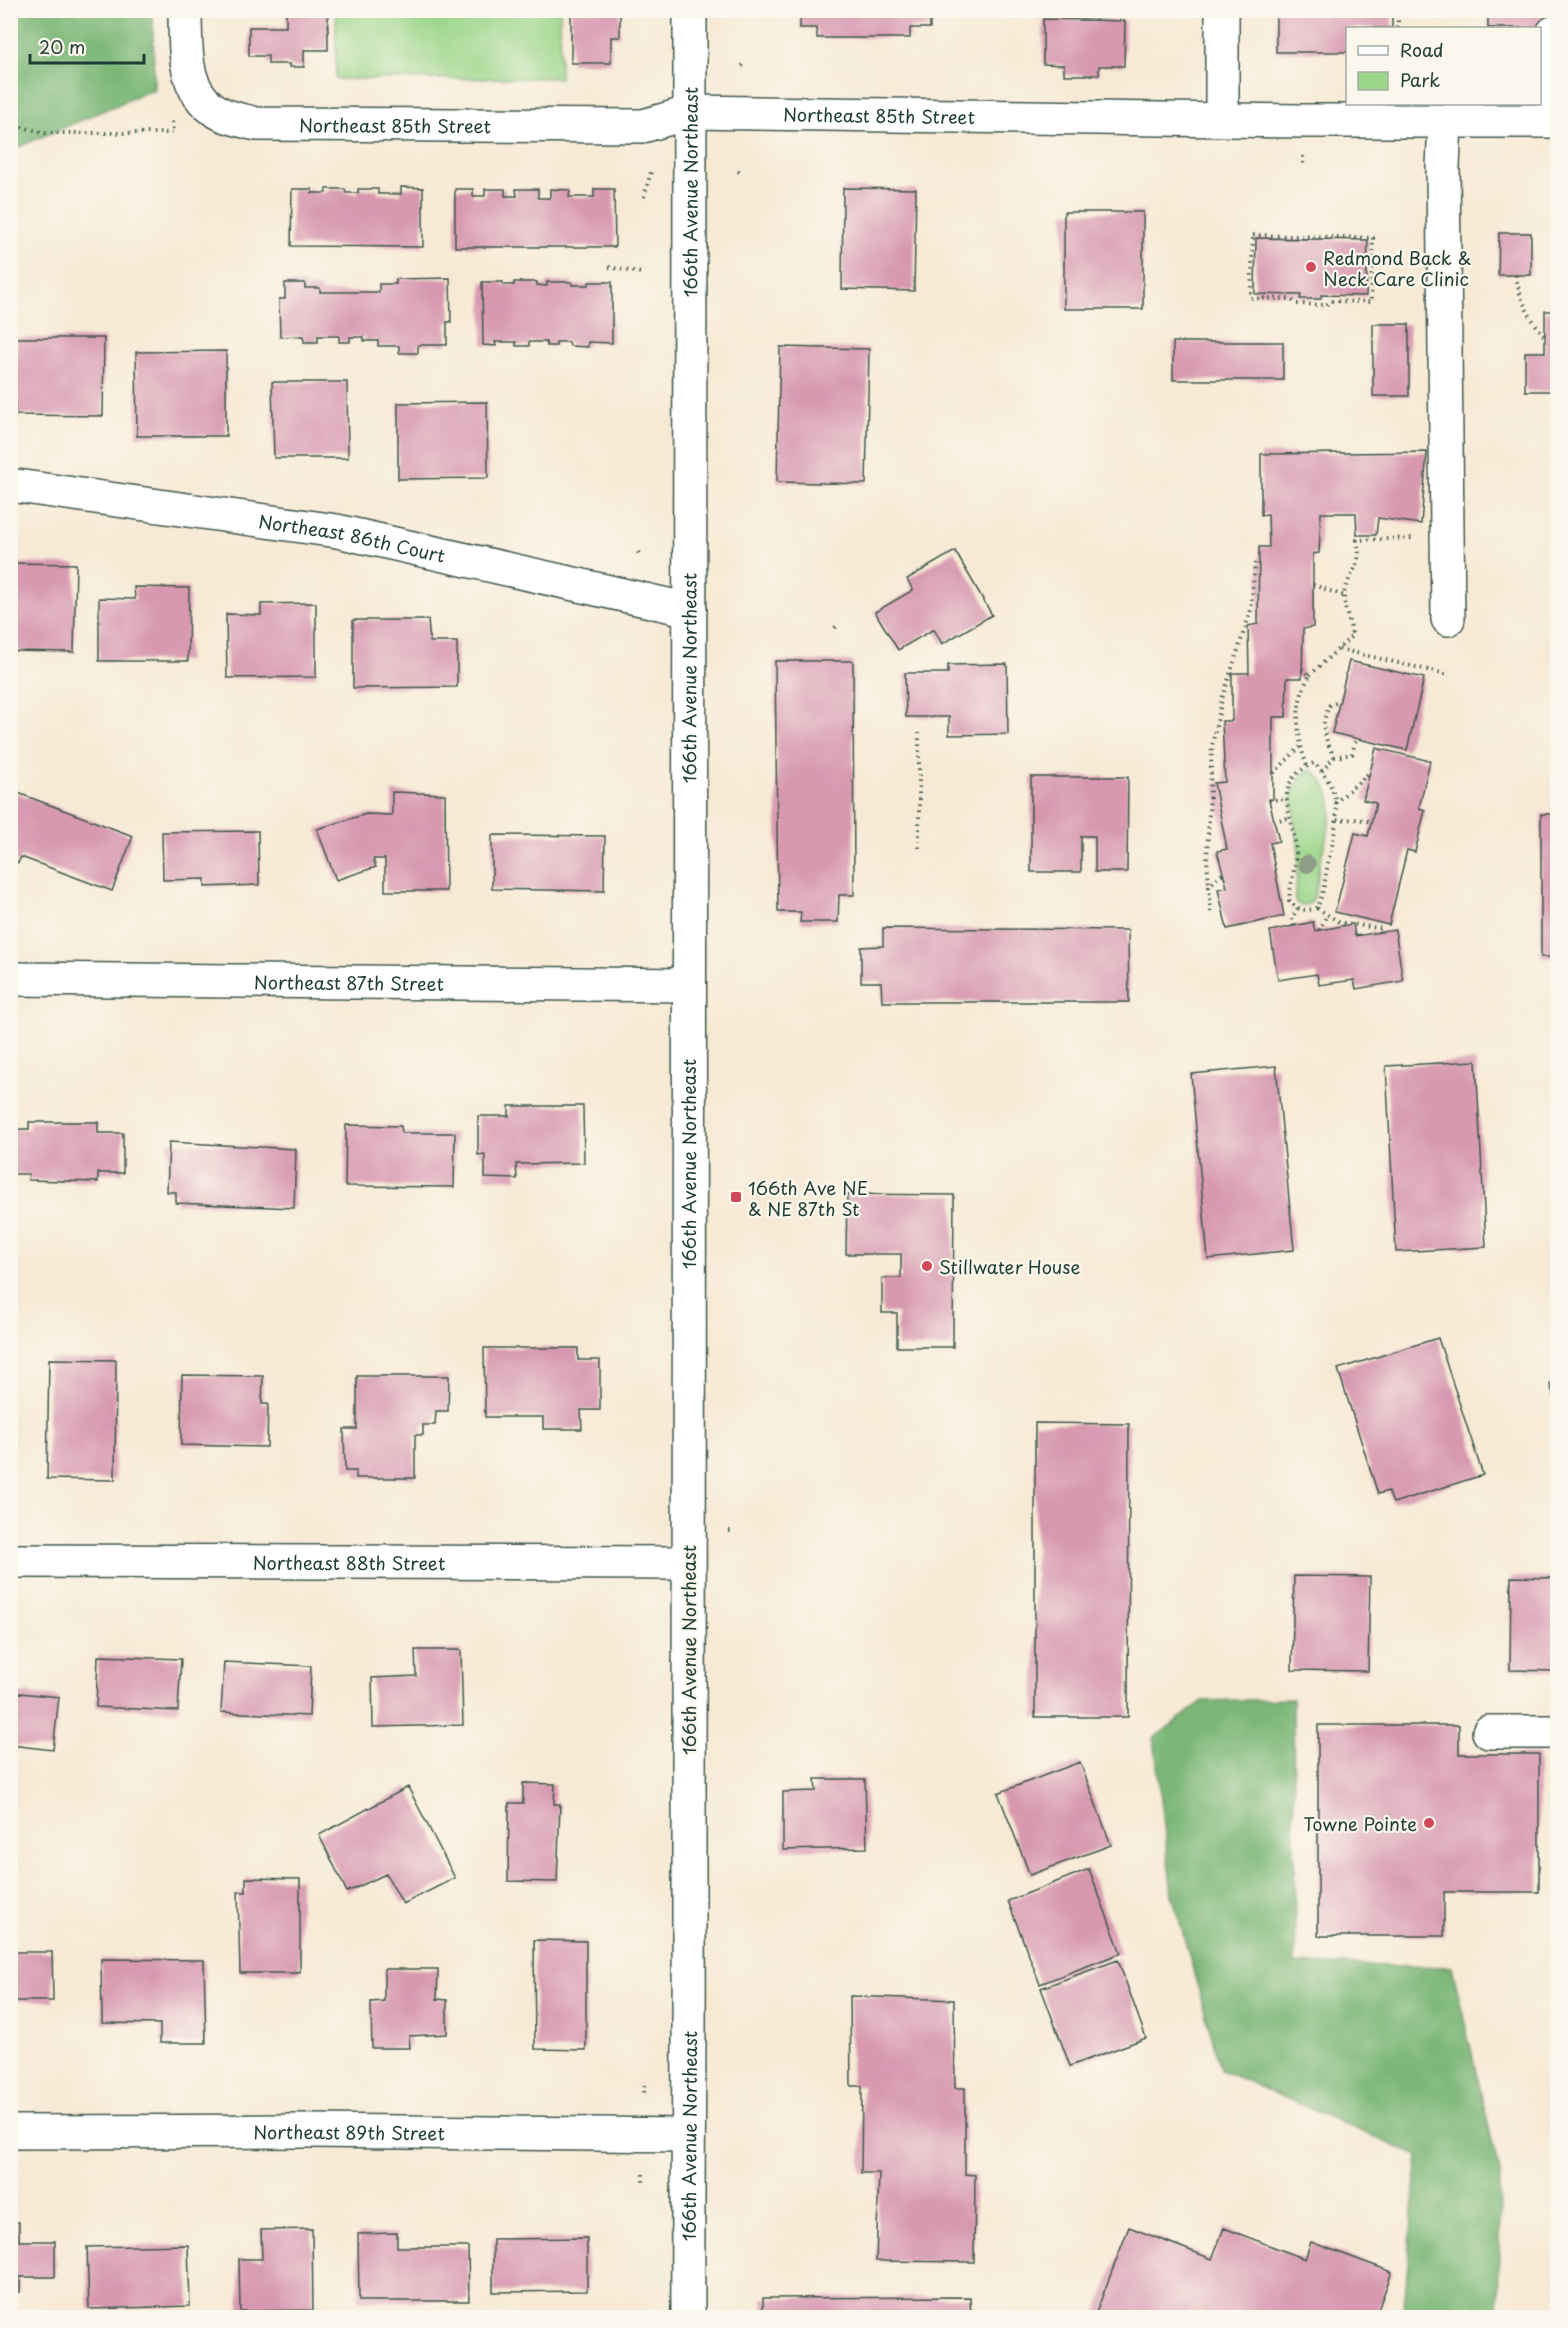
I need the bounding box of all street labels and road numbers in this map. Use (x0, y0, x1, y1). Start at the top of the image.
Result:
street label: 166th Avenue Northeast (676, 87, 703, 297)
street label: Northeast 85th Street (783, 100, 975, 130)
street label: Northeast 85th Street (299, 111, 491, 139)
street label: Northeast 86th Court (257, 507, 448, 568)
street label: 166th Avenue Northeast (675, 573, 702, 783)
street label: Northeast 87th Street (254, 968, 444, 996)
street label: 166th Avenue Northeast (674, 1059, 701, 1269)
street label: 166th Avenue Northeast (675, 1545, 702, 1755)
street label: Northeast 88th Street (253, 1548, 445, 1576)
street label: 166th Avenue Northeast (674, 2031, 703, 2241)
street label: Northeast 89th Street (253, 2117, 445, 2146)

